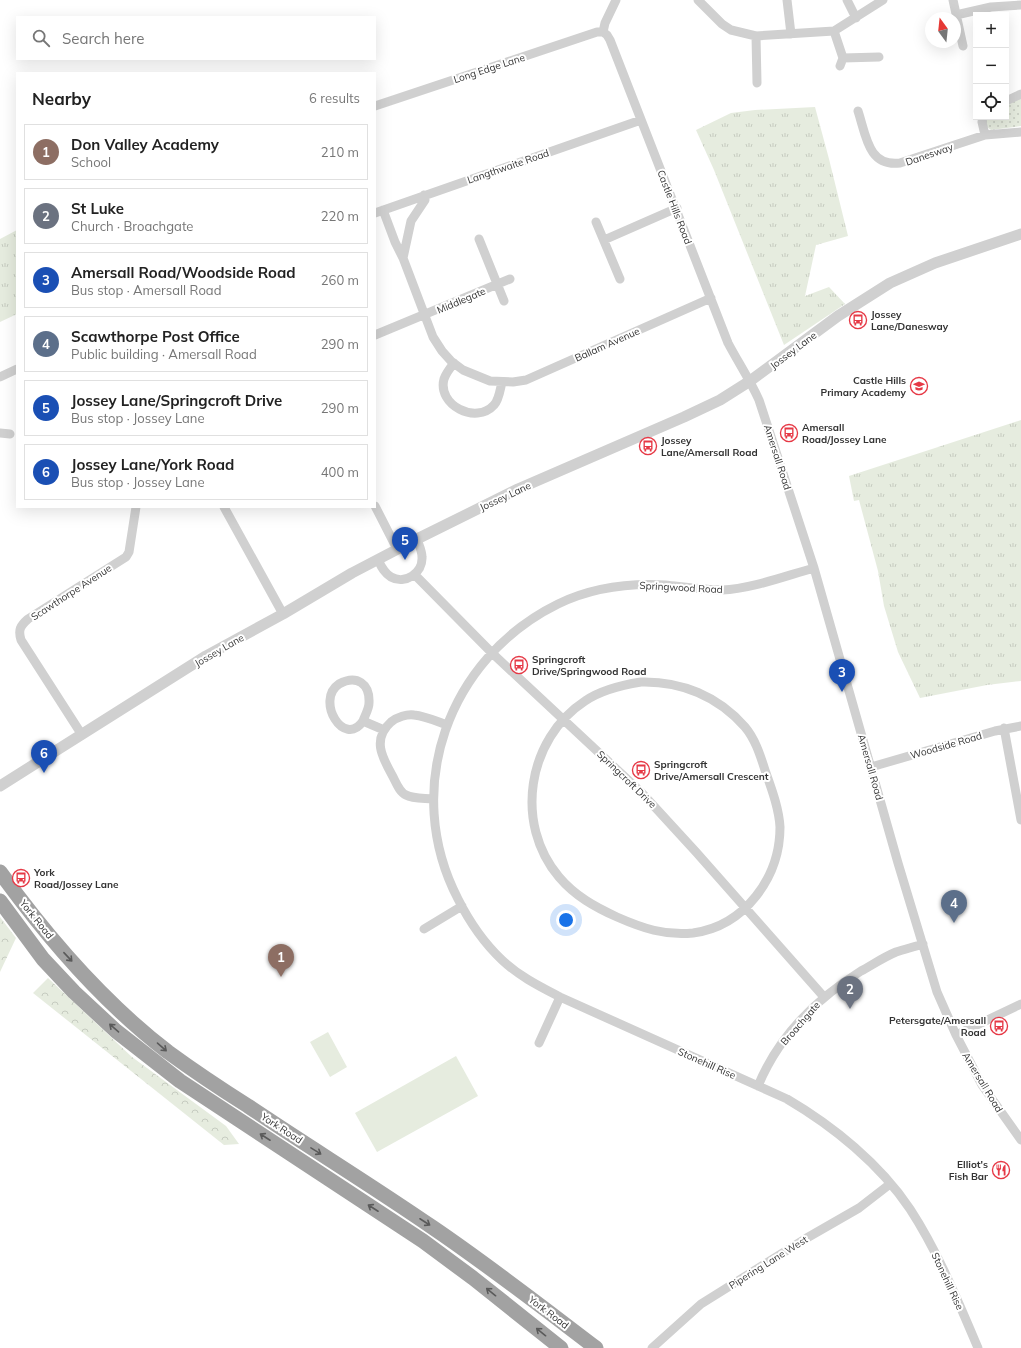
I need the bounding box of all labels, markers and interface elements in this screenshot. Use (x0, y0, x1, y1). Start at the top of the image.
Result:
north arrow (925, 12, 961, 48)
map controls (973, 12, 1009, 120)
button: + (973, 12, 1009, 48)
search box (16, 16, 376, 60)
icon: search (30, 27, 52, 49)
text: Search here (62, 29, 144, 48)
button: − (973, 48, 1009, 84)
street label: Long Edge Lane (452, 51, 526, 86)
button: locate (973, 84, 1009, 120)
text: Nearby (32, 88, 91, 109)
text: 6 results (309, 90, 360, 106)
text: Don Valley Academy (71, 135, 219, 154)
street label: Danesway (904, 140, 955, 169)
text: 1 (42, 144, 50, 160)
text: 210 m (321, 144, 359, 160)
street label: Langthwaite Road (466, 146, 551, 187)
text: School (71, 154, 111, 170)
street label: Castle Hills Road (654, 168, 695, 246)
text: St Luke (71, 199, 124, 218)
text: 2 (42, 208, 50, 224)
text: 220 m (321, 208, 359, 224)
text: Church · Broachgate (71, 218, 193, 234)
text: Amersall Road/Woodside Road (71, 263, 296, 282)
text: 3 (42, 272, 50, 288)
text: 260 m (321, 272, 359, 288)
text: Bus stop · Amersall Road (71, 282, 221, 298)
street label: Middlegate (435, 284, 488, 317)
place label: Jossey Lane/Danesway (871, 308, 949, 333)
bus stop icon: Jossey Lane/Danesway (848, 310, 868, 330)
street label: Ballam Avenue (573, 324, 642, 365)
text: Scawthorpe Post Office (71, 327, 240, 346)
street label: Jossey Lane (767, 329, 819, 372)
text: 4 (42, 336, 50, 352)
text: 290 m (321, 336, 359, 352)
text: Public building · Amersall Road (71, 346, 257, 362)
place label: Castle Hills Primary Academy (821, 374, 907, 399)
school or university icon: Castle Hills Primary Academy (909, 376, 929, 396)
text: Jossey Lane/Springcroft Drive (71, 391, 282, 410)
text: 5 (42, 400, 50, 416)
text: 290 m (321, 400, 359, 416)
text: Bus stop · Jossey Lane (71, 410, 205, 426)
place label: Amersall Road/Jossey Lane (802, 421, 887, 446)
street label: Amersall Road (761, 423, 794, 491)
bus stop icon: Amersall Road/Jossey Lane (779, 423, 799, 443)
place label: Jossey Lane/Amersall Road (661, 434, 758, 459)
bus stop icon: Jossey Lane/Amersall Road (638, 436, 658, 456)
text: Jossey Lane/York Road (71, 455, 234, 474)
text: 6 (42, 464, 50, 480)
text: 400 m (321, 464, 359, 480)
text: Bus stop · Jossey Lane (71, 474, 205, 490)
street label: Jossey Lane (478, 479, 533, 514)
pin: 5 (392, 527, 418, 560)
street label: Scawthorpe Avenue (29, 562, 114, 623)
street label: Springwood Road (639, 579, 723, 596)
street label: Jossey Lane (192, 631, 246, 670)
place label: Springcroft Drive/Springwood Road (532, 653, 646, 678)
bus stop icon: Springcroft Drive/Springwood Road (509, 655, 529, 675)
pin: 3 (829, 659, 855, 692)
street label: Woodside Road (909, 729, 983, 762)
street label: Amersall Road (855, 733, 886, 802)
pin: 6 (31, 740, 57, 773)
street label: Springcroft Drive (594, 748, 659, 811)
place label: Springcroft Drive/Amersall Crescent (654, 758, 769, 783)
bus stop icon: Springcroft Drive/Amersall Crescent (631, 760, 651, 780)
place label: York Road/Jossey Lane (33, 866, 119, 891)
bus stop icon: York Road/Jossey Lane (11, 868, 31, 888)
pin: 4 (941, 890, 967, 923)
street label: York Road (16, 896, 56, 942)
your location (556, 910, 576, 930)
pin: 1 (268, 944, 294, 977)
one-way arrow (64, 952, 73, 962)
pin: 2 (837, 976, 863, 1009)
street label: Broachgate (778, 999, 823, 1048)
place label: Petersgate/Amersall Road (889, 1014, 986, 1039)
bus stop icon: Petersgate/Amersall Road (989, 1016, 1009, 1036)
one-way arrow (109, 1024, 119, 1033)
one-way arrow (157, 1042, 168, 1051)
street label: Stonehill Rise (676, 1045, 738, 1082)
street label: Amersall Road (959, 1050, 1006, 1115)
street label: York Road (258, 1110, 305, 1147)
one-way arrow (260, 1133, 271, 1141)
one-way arrow (311, 1146, 322, 1155)
place label: Elliot's Fish Bar (949, 1158, 988, 1183)
restaurant icon: Elliot's Fish Bar (991, 1160, 1011, 1180)
one-way arrow (368, 1204, 379, 1213)
one-way arrow (419, 1218, 430, 1226)
street label: Pipering Lane West (726, 1233, 811, 1292)
street label: Stonehill Rise (929, 1250, 967, 1312)
one-way arrow (485, 1287, 496, 1296)
street label: York Road (525, 1292, 571, 1332)
one-way arrow (536, 1328, 546, 1337)

